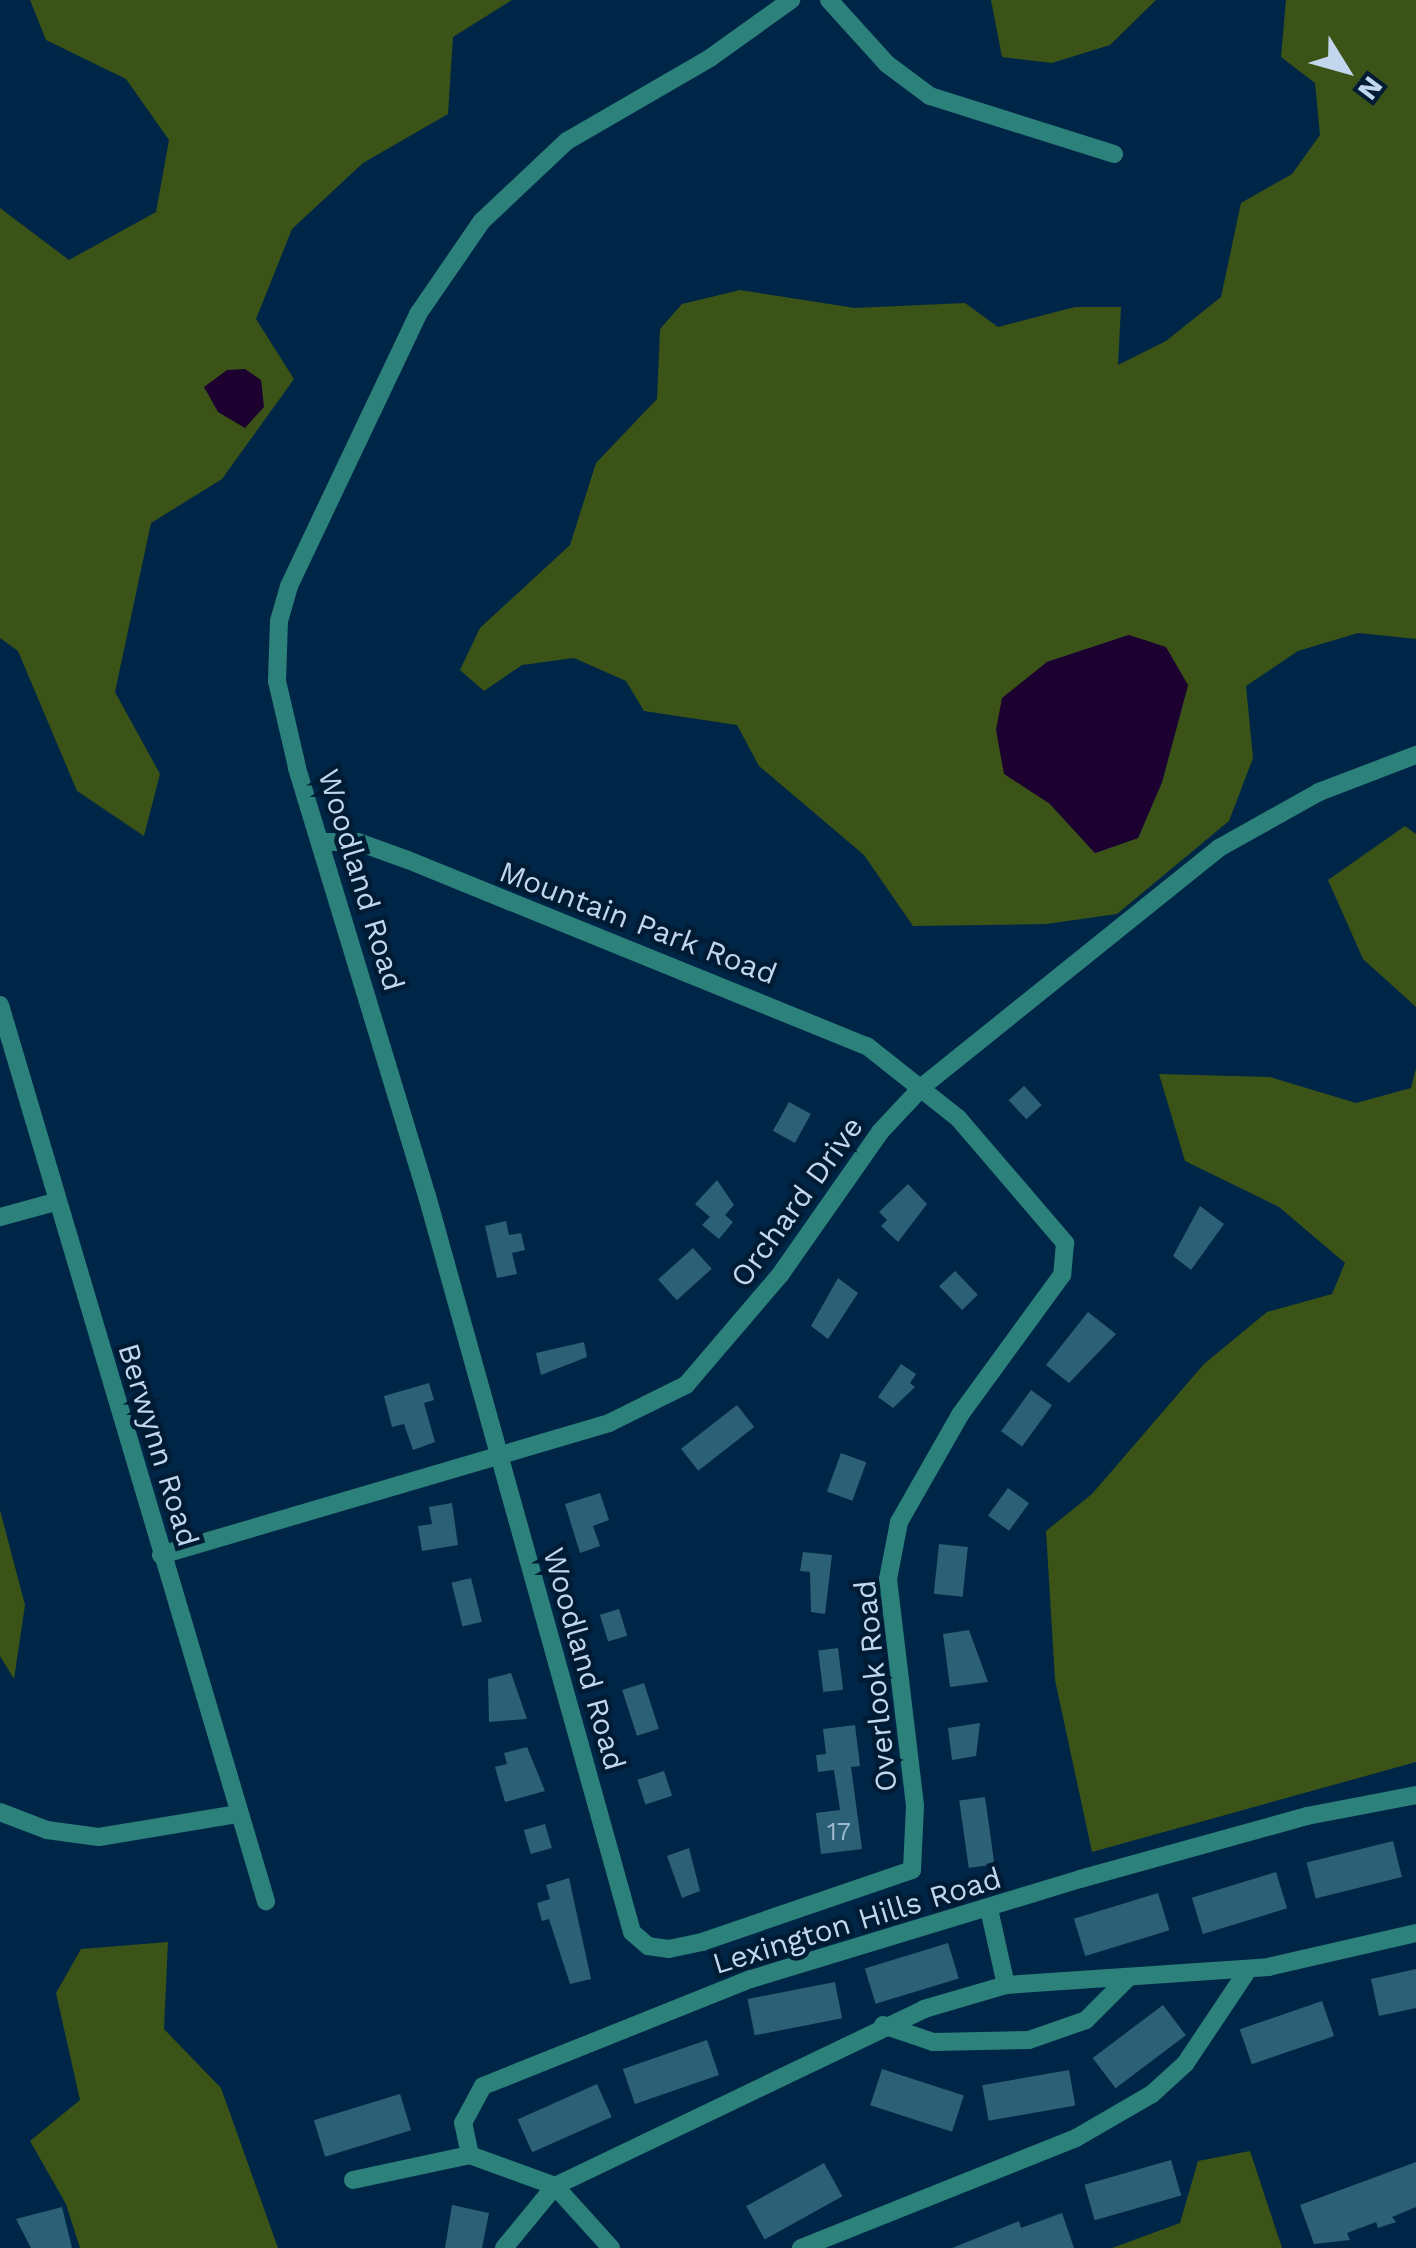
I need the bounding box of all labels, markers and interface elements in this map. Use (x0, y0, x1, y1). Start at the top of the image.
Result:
north arrow (1296, 20, 1396, 120)
text: N (1351, 70, 1390, 107)
street label: Woodland Road (310, 765, 412, 995)
street label: Mountain Park Road (494, 853, 782, 993)
street label: Orchard Drive (723, 1110, 871, 1294)
street label: Berwynn Road (110, 1339, 206, 1551)
street label: Woodland Road (535, 1544, 633, 1774)
street label: Overlook Road (847, 1578, 905, 1794)
house number: 17 (827, 1817, 851, 1847)
street label: Lexington Hills Road (708, 1860, 1006, 1982)

